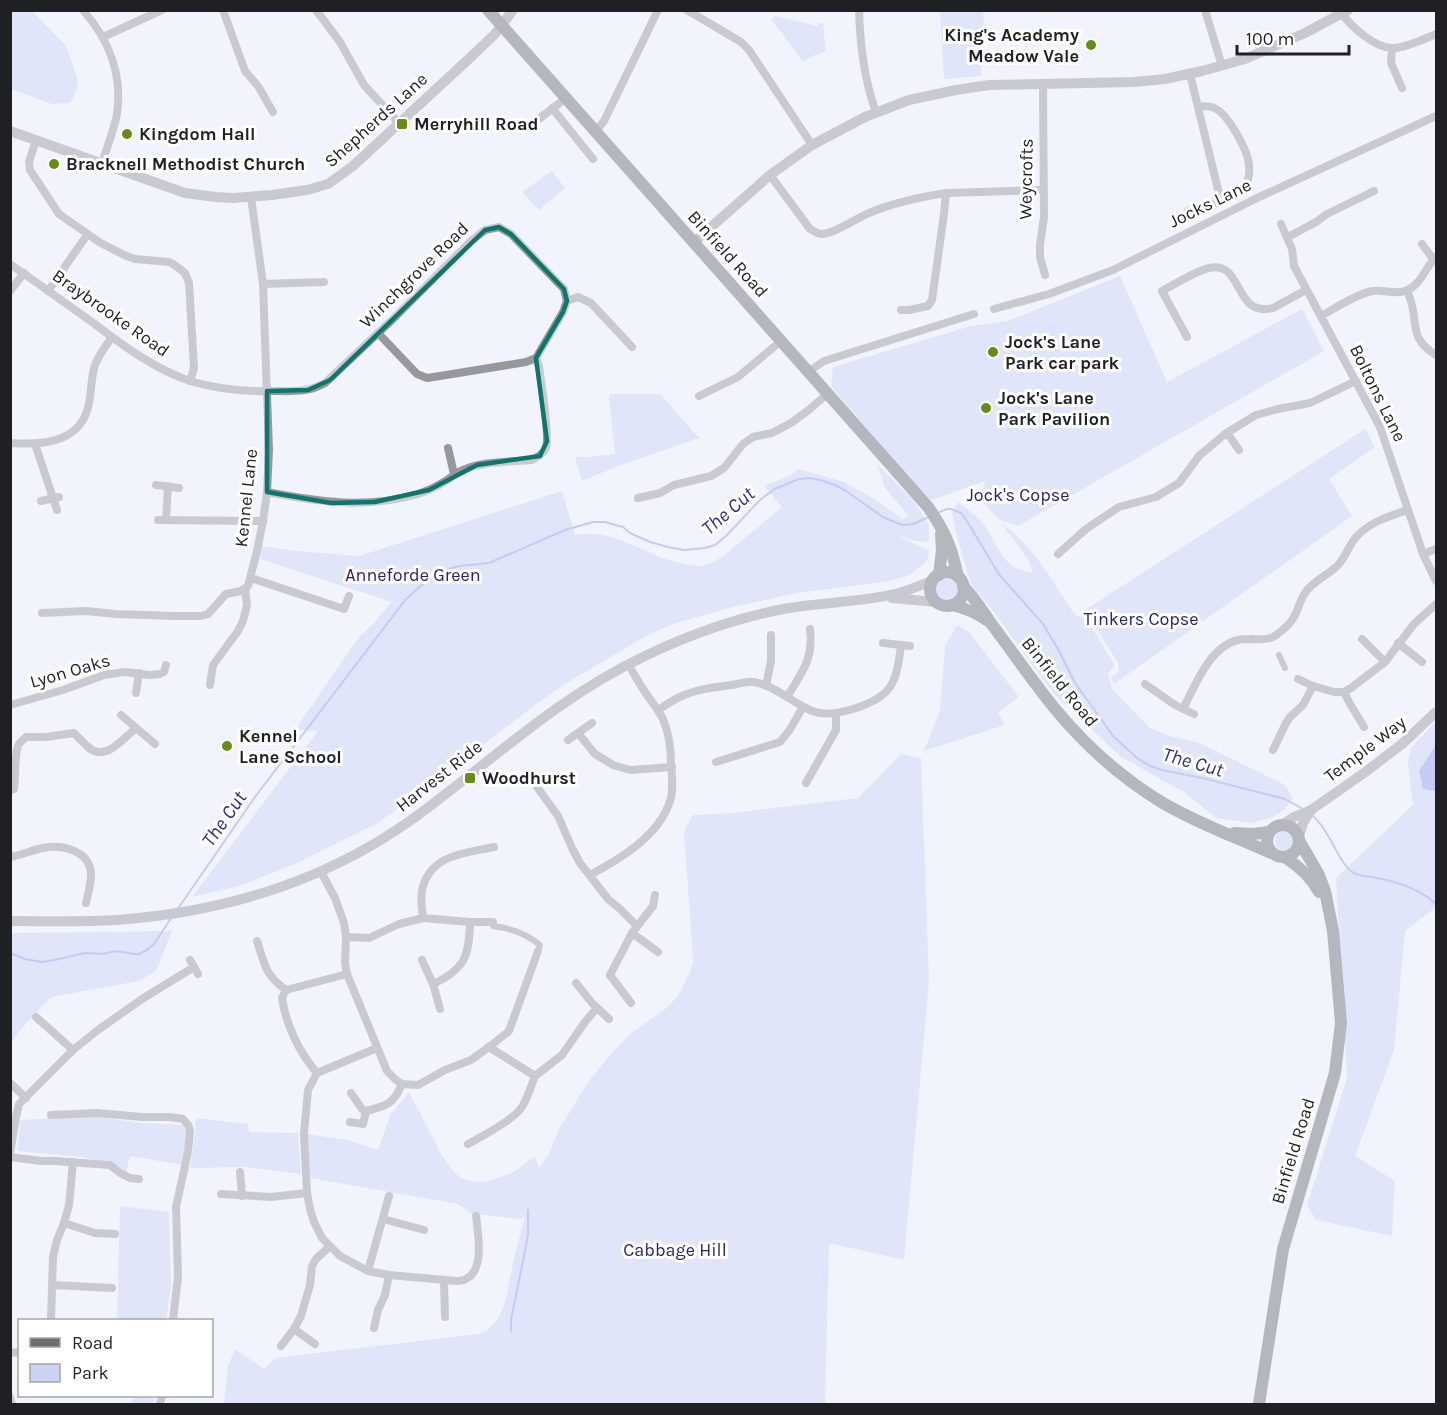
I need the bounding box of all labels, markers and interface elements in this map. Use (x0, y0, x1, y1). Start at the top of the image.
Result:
scale bar (1237, 18, 1350, 56)
place label: King's Academy Meadow Vale (944, 24, 1079, 67)
text: 100 m (1246, 28, 1294, 50)
marker: King's Academy Meadow Vale (1084, 38, 1098, 52)
street label: Shepherds Lane (320, 68, 432, 172)
place label: Merryhill Road (414, 113, 538, 135)
marker: Merryhill Road (395, 117, 409, 131)
place label: Kingdom Hall (139, 123, 255, 145)
marker: Kingdom Hall (120, 127, 134, 141)
street label: Weycrofts (1014, 138, 1038, 220)
place label: Bracknell Methodist Church (66, 153, 305, 175)
marker: Bracknell Methodist Church (47, 157, 61, 171)
street label: Jocks Lane (1165, 174, 1255, 232)
street label: Binfield Road (683, 206, 773, 302)
street label: Winchgrove Road (355, 217, 473, 333)
street label: Braybrooke Road (48, 264, 174, 362)
place label: Jock's Lane Park car park (1005, 331, 1120, 374)
street label: Boltons Lane (1345, 341, 1411, 445)
marker: Jock's Lane Park car park (986, 345, 1000, 359)
place label: Jock's Lane Park Pavilion (998, 387, 1110, 430)
marker: Jock's Lane Park Pavilion (979, 401, 993, 415)
street label: Kennel Lane (230, 448, 262, 548)
water label: The Cut (697, 482, 759, 540)
park label: Jock's Copse (967, 484, 1069, 506)
park label: Anneforde Green (345, 564, 481, 586)
park label: Tinkers Copse (1084, 608, 1198, 630)
street label: Binfield Road (1017, 632, 1103, 732)
street label: Lyon Oaks (27, 649, 113, 693)
street label: Temple Way (1320, 711, 1411, 787)
place label: Kennel Lane School (239, 725, 342, 768)
street label: Harvest Ride (391, 735, 487, 817)
marker: Kennel Lane School (220, 739, 234, 753)
water label: The Cut (1160, 742, 1226, 782)
place label: Woodhurst (482, 767, 576, 789)
marker: Woodhurst (463, 771, 477, 785)
water label: The Cut (197, 787, 251, 851)
street label: Binfield Road (1266, 1095, 1320, 1207)
park label: Cabbage Hill (623, 1239, 727, 1261)
legend (18, 1319, 213, 1397)
text: Road (72, 1332, 113, 1354)
text: Park (72, 1362, 109, 1384)

